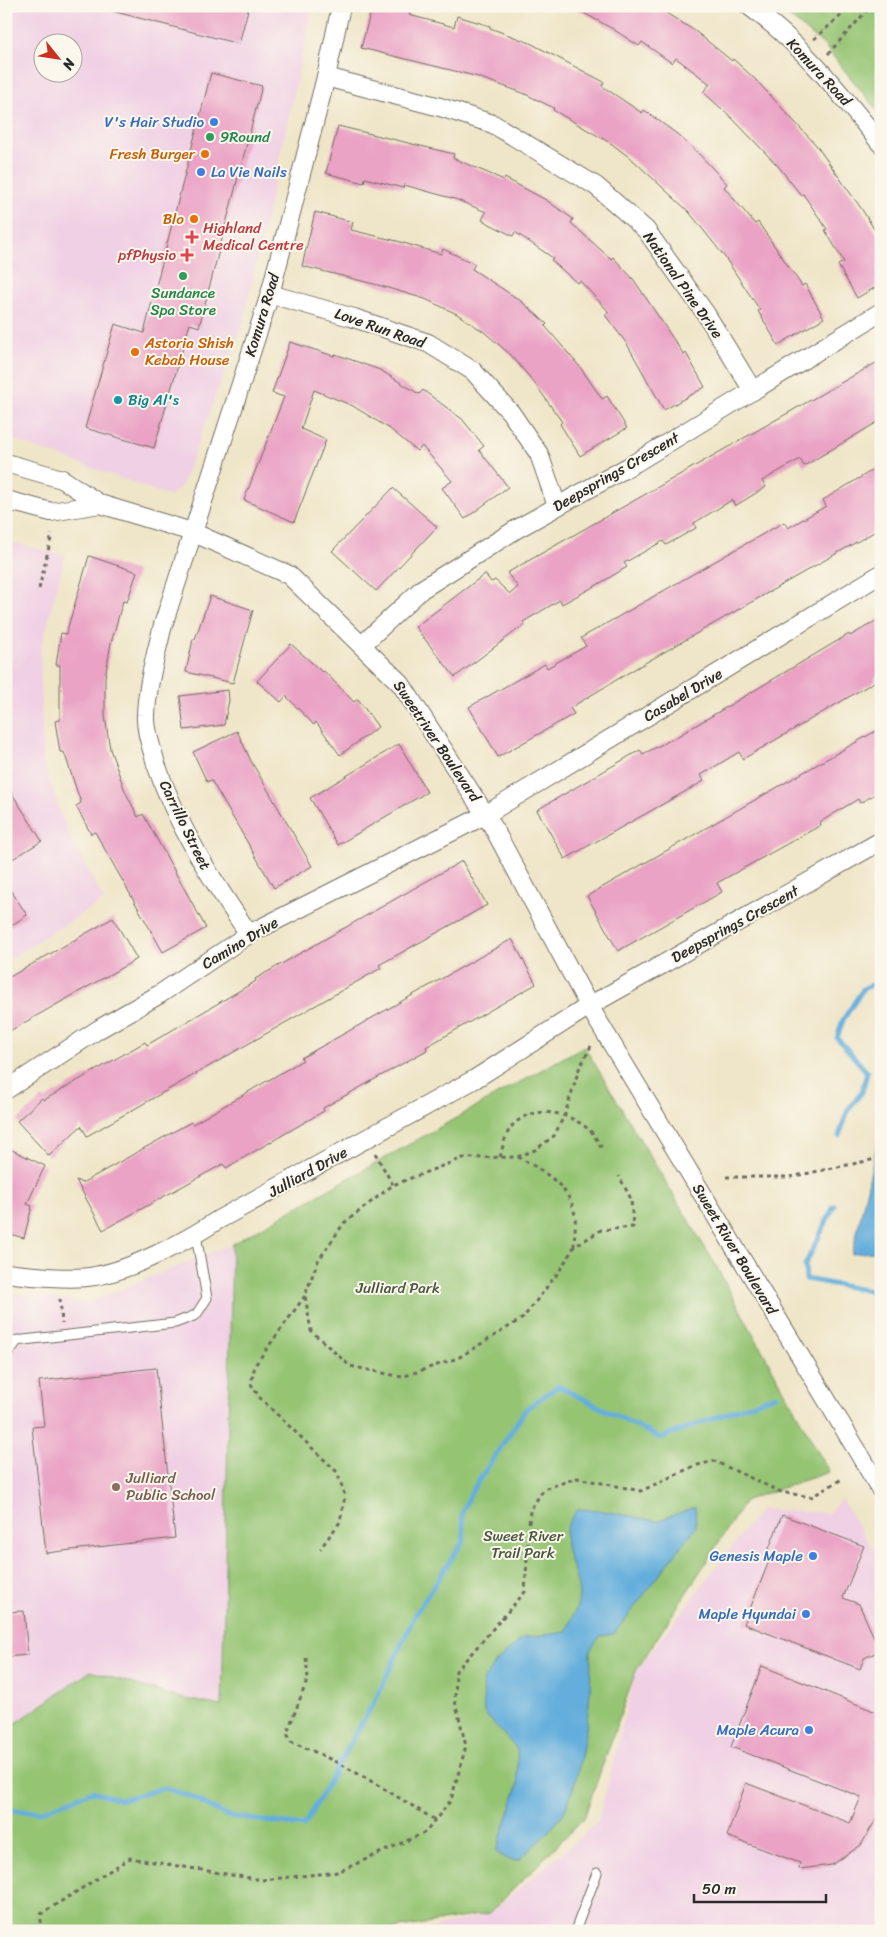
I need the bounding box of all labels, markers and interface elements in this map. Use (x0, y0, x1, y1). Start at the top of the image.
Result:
north arrow (32, 32, 82, 82)
street label: Komura Road (780, 32, 859, 113)
text: N (55, 53, 83, 75)
place label: V's Hair Studio (105, 109, 204, 135)
marker: V's Hair Studio (208, 116, 220, 128)
place label: 9Round (220, 124, 271, 150)
marker: 9Round (204, 131, 216, 143)
place label: Fresh Burger (110, 141, 196, 167)
marker: Fresh Burger (199, 148, 211, 160)
place label: La Vie Nails (211, 159, 287, 185)
marker: La Vie Nails (195, 166, 207, 178)
place label: Blo (163, 206, 184, 232)
marker: Blo (188, 213, 200, 225)
place label: Highland Medical Centre (203, 215, 304, 258)
street label: National Pine Drive (636, 226, 730, 344)
marker: Highland Medical Centre (185, 230, 199, 244)
place label: pfPhysio (117, 242, 176, 268)
marker: pfPhysio (180, 248, 194, 262)
street label: Komura Road (237, 269, 287, 360)
marker: Sundance Spa Store (177, 270, 189, 282)
place label: Sundance Spa Store (150, 280, 216, 323)
street label: Love Run Road (331, 300, 430, 356)
place label: Astoria Shish Kebab House (144, 330, 234, 373)
marker: Astoria Shish Kebab House (129, 346, 141, 358)
place label: Big Al's (128, 387, 180, 413)
marker: Big Al's (112, 394, 124, 406)
street label: Deepsprings Crescent (548, 425, 685, 519)
street label: Casabel Drive (638, 661, 728, 729)
street label: Sweetriver Boulevard (386, 675, 488, 808)
street label: Carrillo Street (152, 776, 218, 875)
street label: Deepsprings Crescent (666, 878, 804, 970)
street label: Camino Drive (196, 910, 284, 976)
street label: Julliard Drive (263, 1139, 353, 1205)
street label: Sweet River Boulevard (685, 1178, 785, 1321)
park label: Julliard Park (355, 1275, 440, 1301)
place label: Julliard Public School (125, 1465, 216, 1508)
marker: Julliard Public School (110, 1481, 122, 1493)
park label: Sweet River Trail Park (483, 1523, 564, 1566)
place label: Genesis Maple (709, 1543, 803, 1569)
marker: Genesis Maple (807, 1550, 819, 1562)
place label: Maple Hyundai (698, 1601, 797, 1627)
marker: Maple Hyundai (800, 1608, 812, 1620)
place label: Maple Acura (716, 1717, 799, 1743)
marker: Maple Acura (803, 1724, 815, 1736)
scale bar (694, 1872, 827, 1904)
text: 50 m (702, 1876, 737, 1902)

